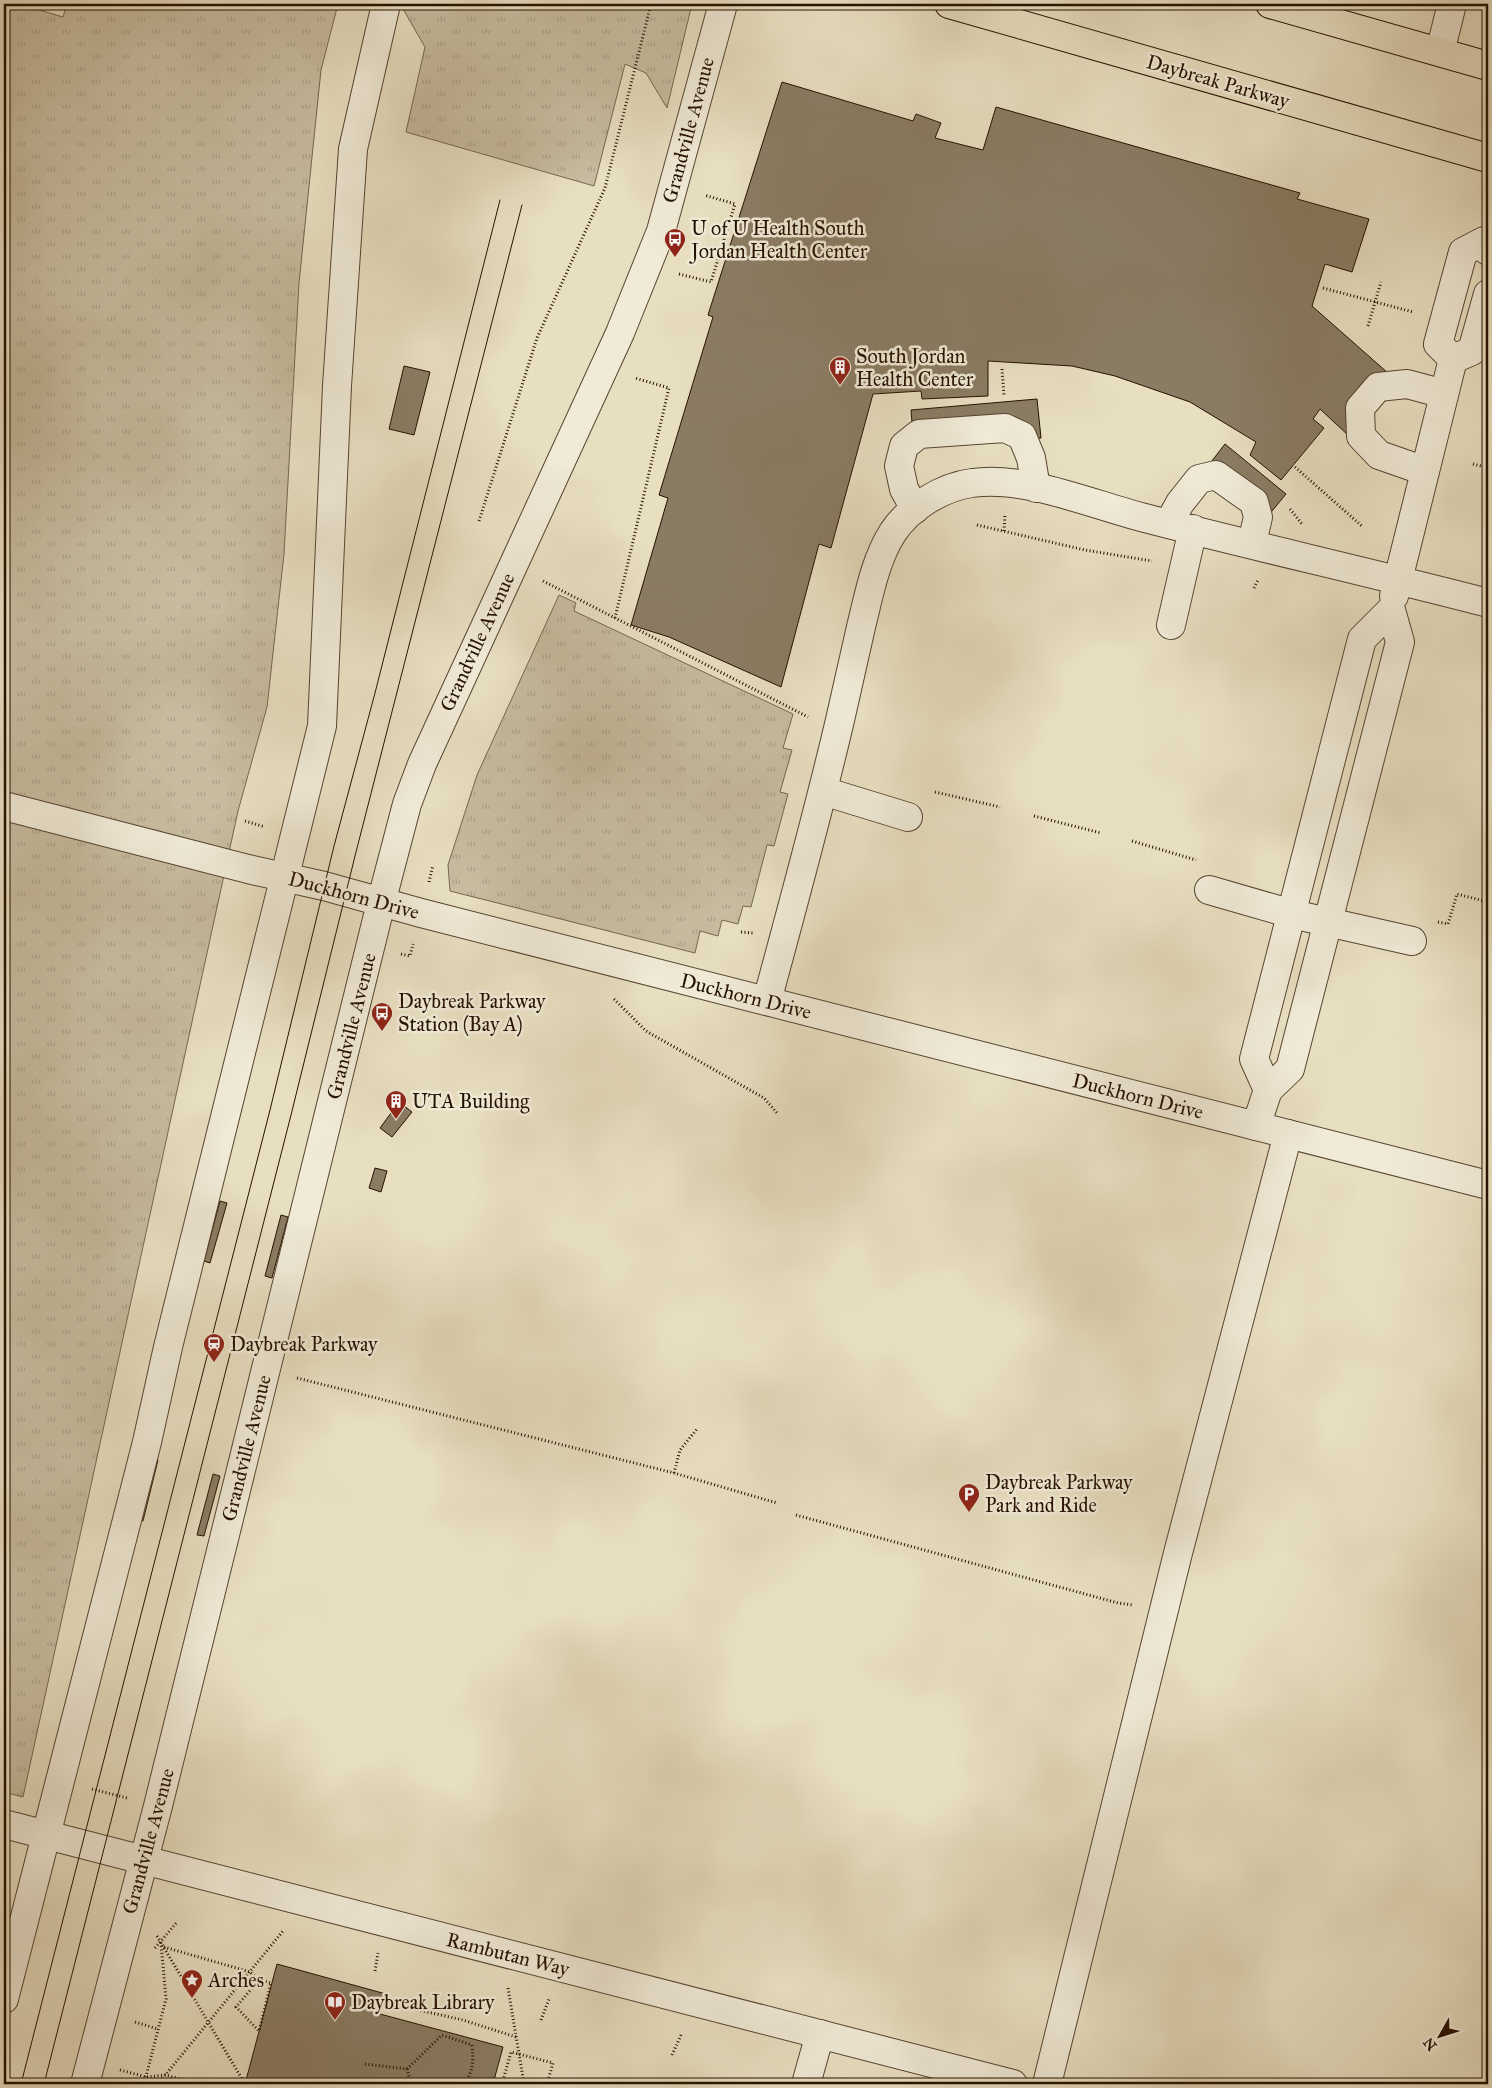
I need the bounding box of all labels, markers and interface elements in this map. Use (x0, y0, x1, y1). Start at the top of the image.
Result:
street label: Daybreak Parkway (1144, 49, 1293, 113)
street label: Grandville Avenue (657, 54, 719, 206)
place label: U of U Health South Jordan Health Center (689, 216, 868, 264)
bus stop icon: U of U Health South Jordan Health Center (663, 227, 687, 258)
place label: South Jordan Health Center (856, 344, 974, 391)
building icon: South Jordan Health Center (828, 355, 852, 386)
street label: Grandville Avenue (434, 569, 520, 715)
street label: Duckhorn Drive (286, 866, 422, 924)
street label: Grandville Avenue (321, 950, 381, 1102)
street label: Duckhorn Drive (678, 968, 814, 1024)
place label: Daybreak Parkway Station (Bay A) (398, 989, 546, 1037)
bus stop icon: Daybreak Parkway Station (Bay A) (370, 1001, 394, 1032)
street label: Duckhorn Drive (1070, 1068, 1206, 1124)
building icon: UTA Building (384, 1089, 408, 1120)
place label: UTA Building (412, 1089, 530, 1114)
station icon: Daybreak Parkway (202, 1332, 226, 1363)
place label: Daybreak Parkway (230, 1332, 378, 1356)
street label: Grandville Avenue (216, 1372, 276, 1524)
place label: Daybreak Parkway Park and Ride (985, 1470, 1133, 1517)
parking icon: Daybreak Parkway Park and Ride (957, 1482, 981, 1513)
street label: Grandville Avenue (117, 1765, 179, 1917)
street label: Rambutan Way (444, 1927, 573, 1981)
place icon: Arches (180, 1968, 204, 1999)
place label: Arches (207, 1968, 264, 1992)
library icon: Daybreak Library (323, 1990, 347, 2021)
place label: Daybreak Library (351, 1990, 495, 2014)
north arrow (1414, 2010, 1464, 2060)
text: N (1420, 2034, 1441, 2054)

